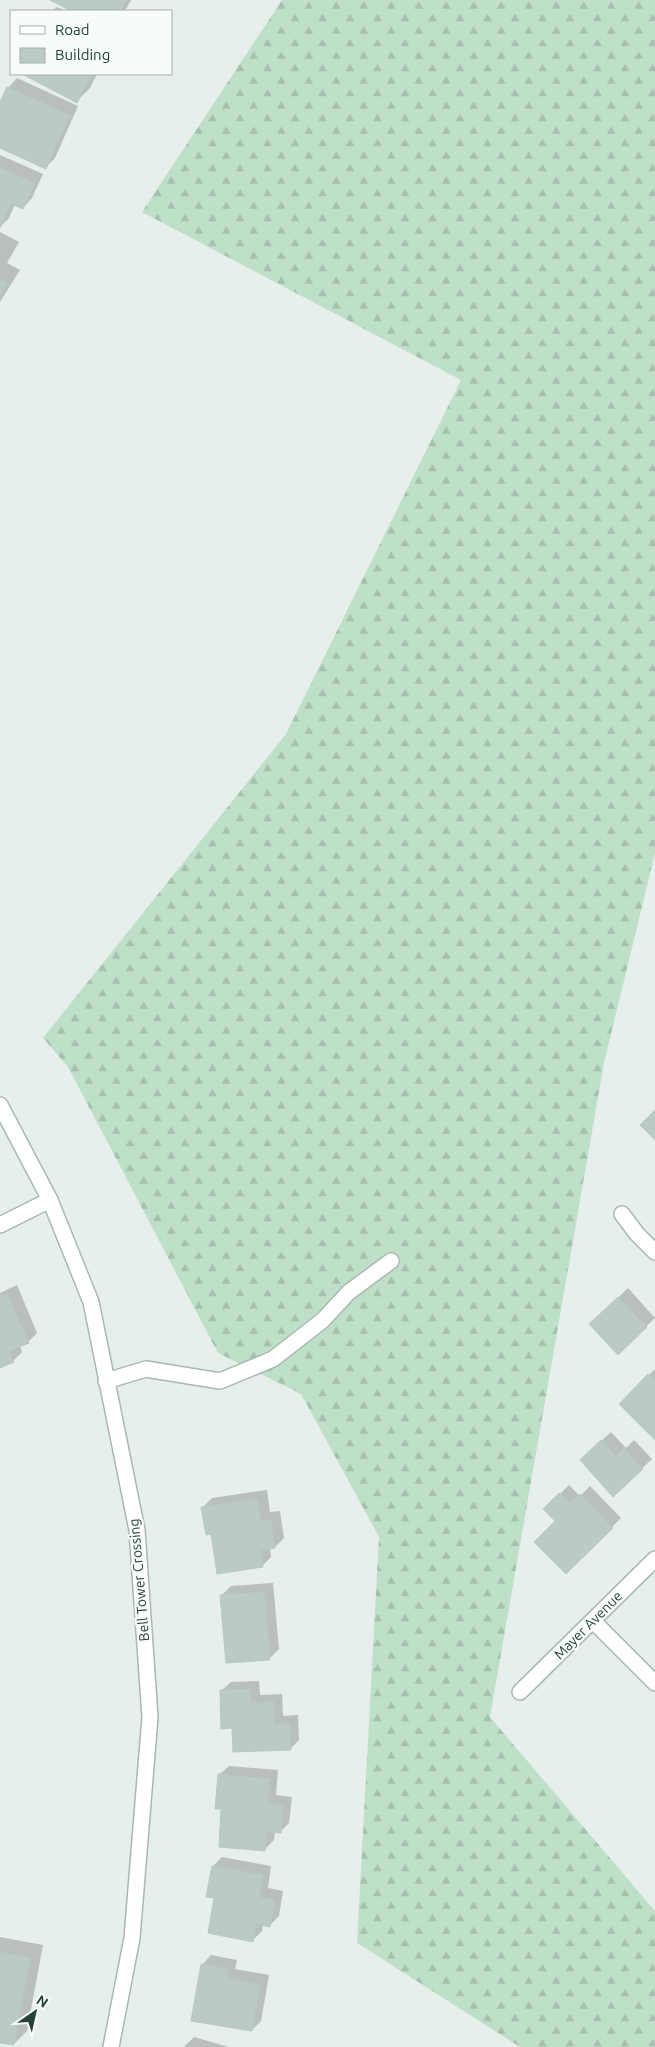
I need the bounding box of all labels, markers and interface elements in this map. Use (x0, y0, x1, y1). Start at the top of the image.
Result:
legend (10, 10, 172, 75)
text: Road (55, 21, 90, 38)
text: Building (55, 46, 110, 63)
street label: Bell Tower Crossing (126, 1518, 152, 1642)
street label: Mayer Avenue (551, 1588, 625, 1662)
north arrow (10, 1987, 60, 2037)
text: N (33, 1992, 51, 2011)

